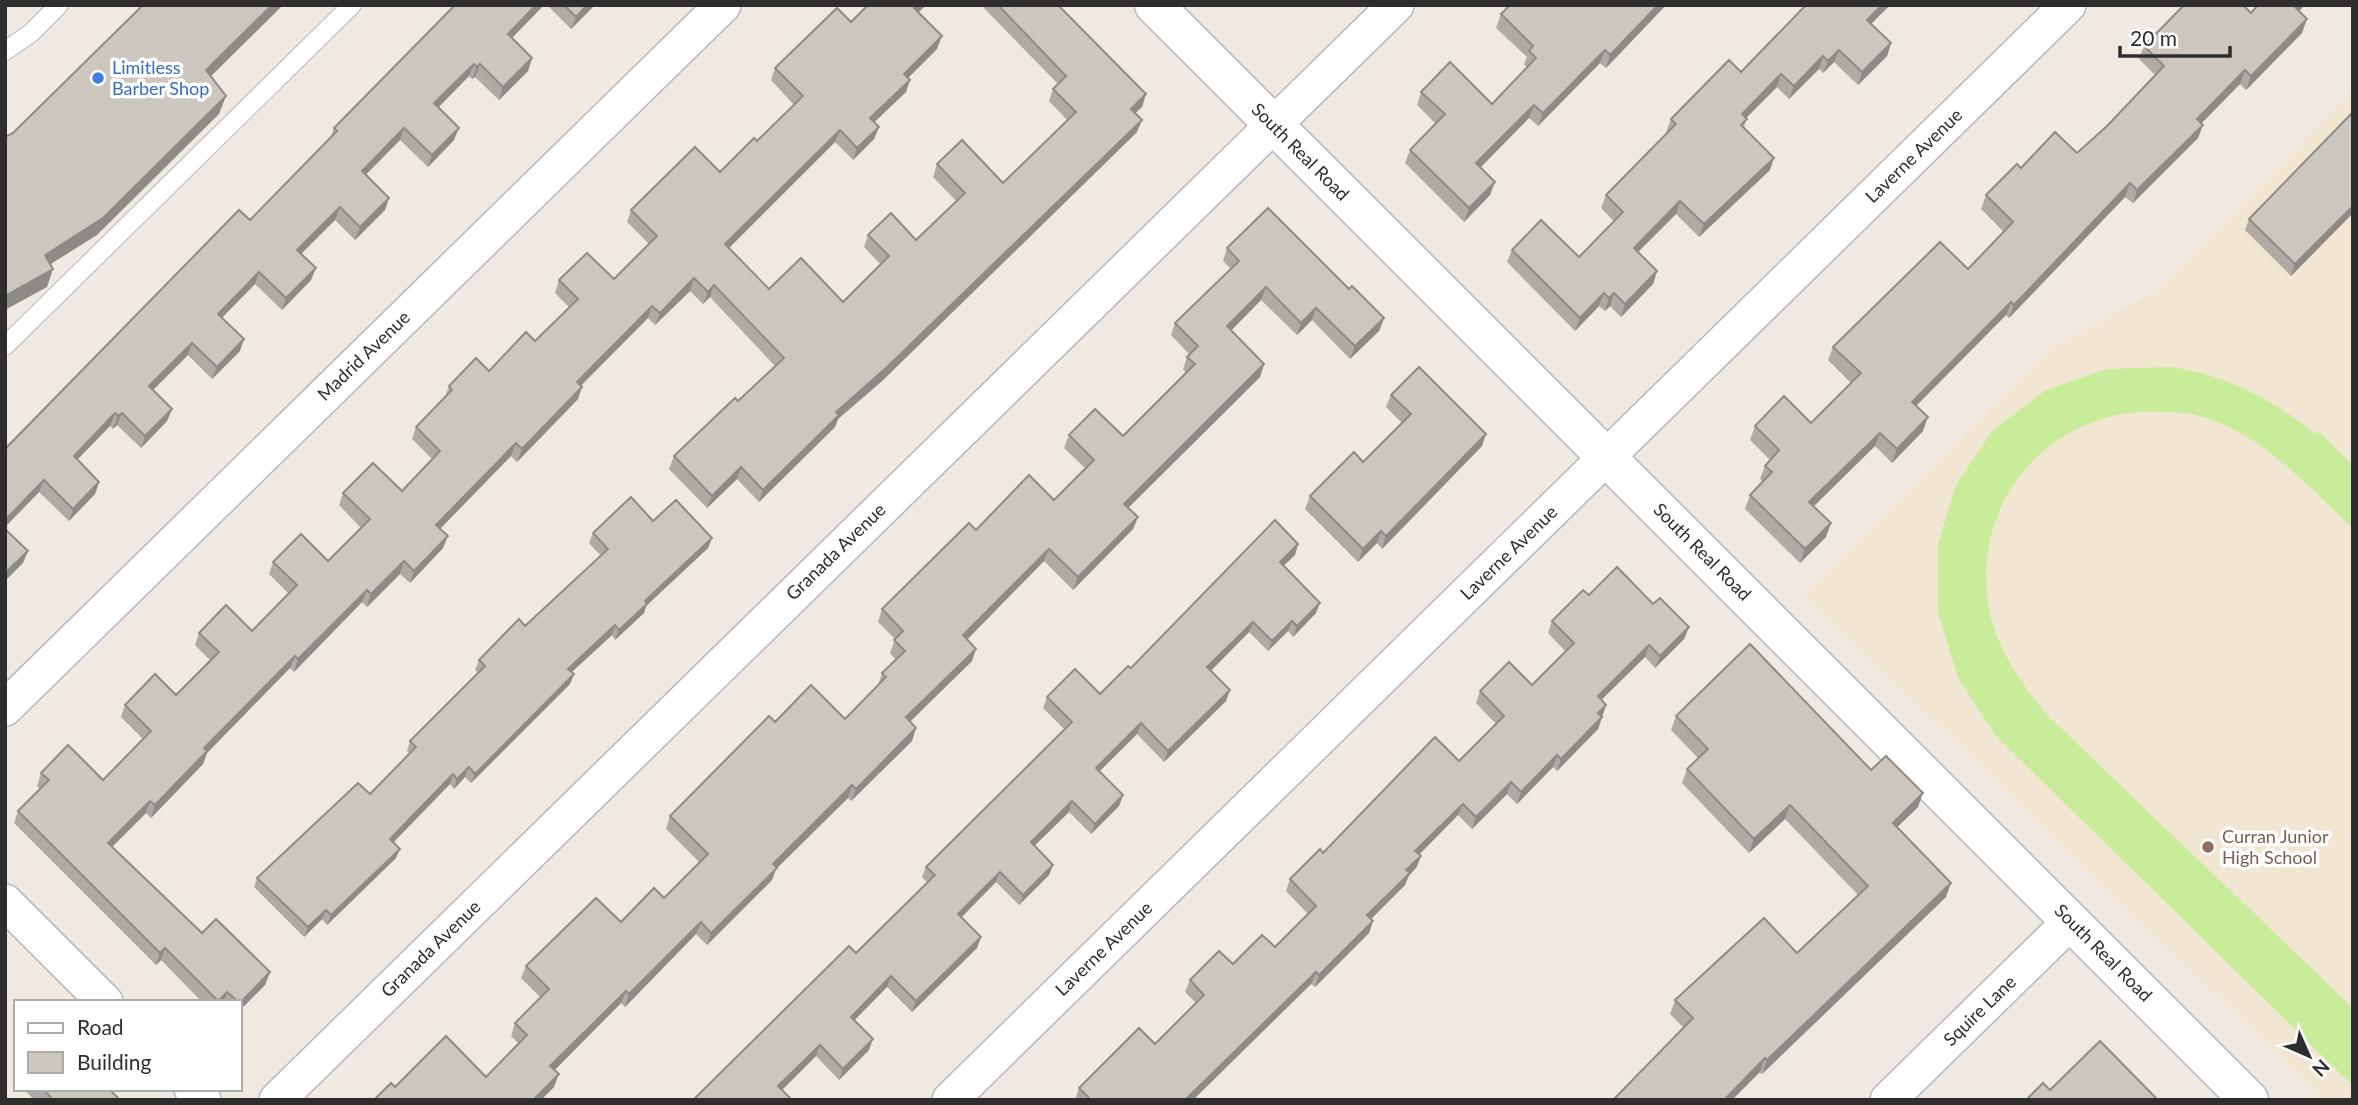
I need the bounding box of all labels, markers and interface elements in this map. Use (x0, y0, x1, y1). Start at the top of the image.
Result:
scale bar (2120, 14, 2230, 58)
text: 20 m (2130, 25, 2177, 50)
place label: Limitless Barber Shop (112, 56, 209, 99)
marker: Limitless Barber Shop (90, 70, 106, 86)
street label: South Real Road (1247, 98, 1354, 205)
street label: Laverne Avenue (1860, 104, 1966, 207)
street label: Madrid Avenue (312, 306, 414, 405)
street label: Granada Avenue (781, 498, 890, 604)
street label: South Real Road (1649, 498, 1756, 605)
street label: Laverne Avenue (1455, 501, 1561, 604)
place label: Curran Junior High School (2222, 825, 2329, 868)
marker: Curran Junior High School (2200, 839, 2216, 855)
street label: Granada Avenue (376, 895, 485, 1001)
street label: Laverne Avenue (1050, 897, 1156, 1000)
street label: South Real Road (2050, 899, 2157, 1006)
street label: Squire Lane (1939, 970, 2020, 1050)
legend (14, 1000, 242, 1091)
text: Road (77, 1014, 124, 1039)
north arrow (2274, 1021, 2344, 1091)
text: Building (77, 1049, 152, 1074)
text: N (2308, 1055, 2335, 1082)

